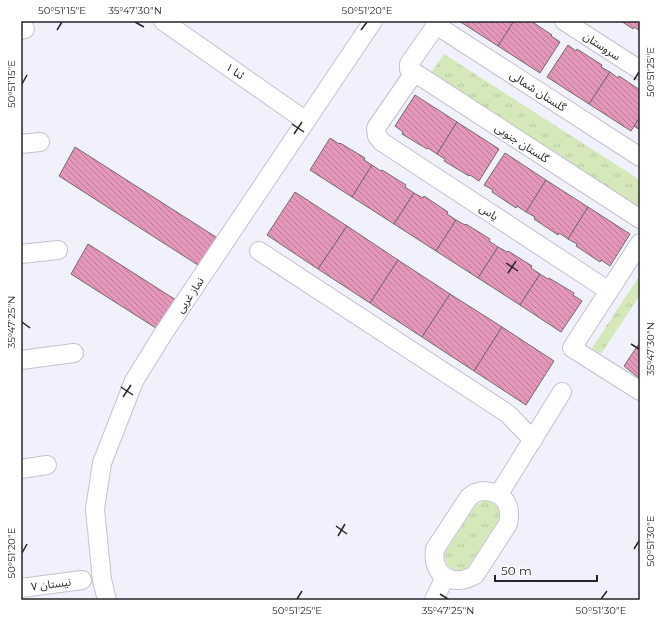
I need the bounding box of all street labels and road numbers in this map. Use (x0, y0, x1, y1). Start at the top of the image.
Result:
street label: سروستان (581, 29, 623, 63)
street label: ثنا ۱ (223, 60, 247, 82)
street label: گلستان شمالی (507, 68, 569, 115)
street label: گلستان جنوبی (492, 120, 552, 166)
street label: یاس (477, 201, 501, 223)
street label: نماز غربی (173, 274, 207, 316)
street label: نیستان ۷ (30, 575, 72, 593)

